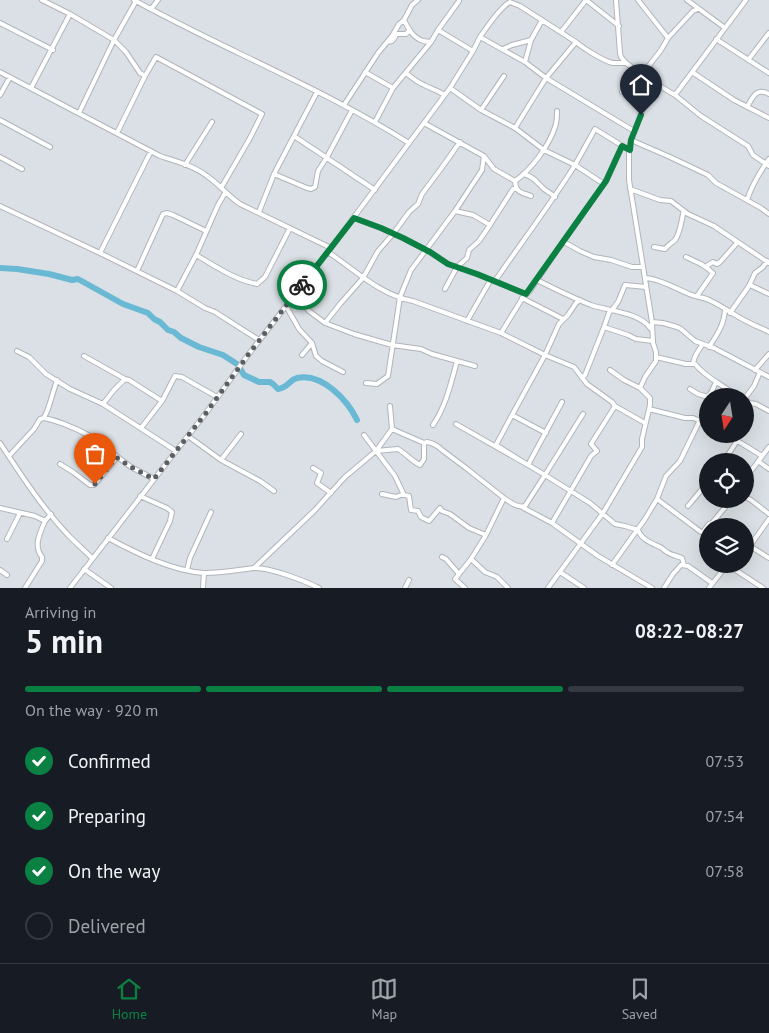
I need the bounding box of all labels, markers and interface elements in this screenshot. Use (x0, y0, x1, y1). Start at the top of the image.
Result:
pin (620, 64, 662, 115)
icon: home (627, 71, 655, 99)
courier (277, 260, 327, 310)
icon: bike (288, 271, 316, 299)
north arrow (699, 388, 754, 442)
map controls (699, 388, 754, 573)
pin (74, 433, 116, 484)
icon: bag (81, 440, 109, 468)
button: locate (699, 453, 754, 508)
button: layers (699, 518, 754, 573)
text: Arriving in (25, 602, 96, 622)
text: 08:22–08:27 (635, 619, 744, 643)
text: 5 min (25, 620, 103, 662)
text: On the way · 920 m (25, 700, 158, 720)
icon: check (25, 747, 53, 775)
text: Confirmed (68, 749, 151, 773)
text: 07:53 (706, 751, 744, 771)
icon: check (25, 802, 53, 830)
text: Preparing (68, 804, 146, 828)
text: 07:54 (706, 806, 744, 826)
icon: check (25, 857, 53, 885)
text: On the way (68, 859, 160, 883)
text: 07:58 (706, 861, 744, 881)
text: Delivered (68, 914, 146, 938)
tab: Home (112, 975, 147, 1023)
tab: Map (370, 975, 398, 1023)
tab: Saved (622, 975, 657, 1023)

